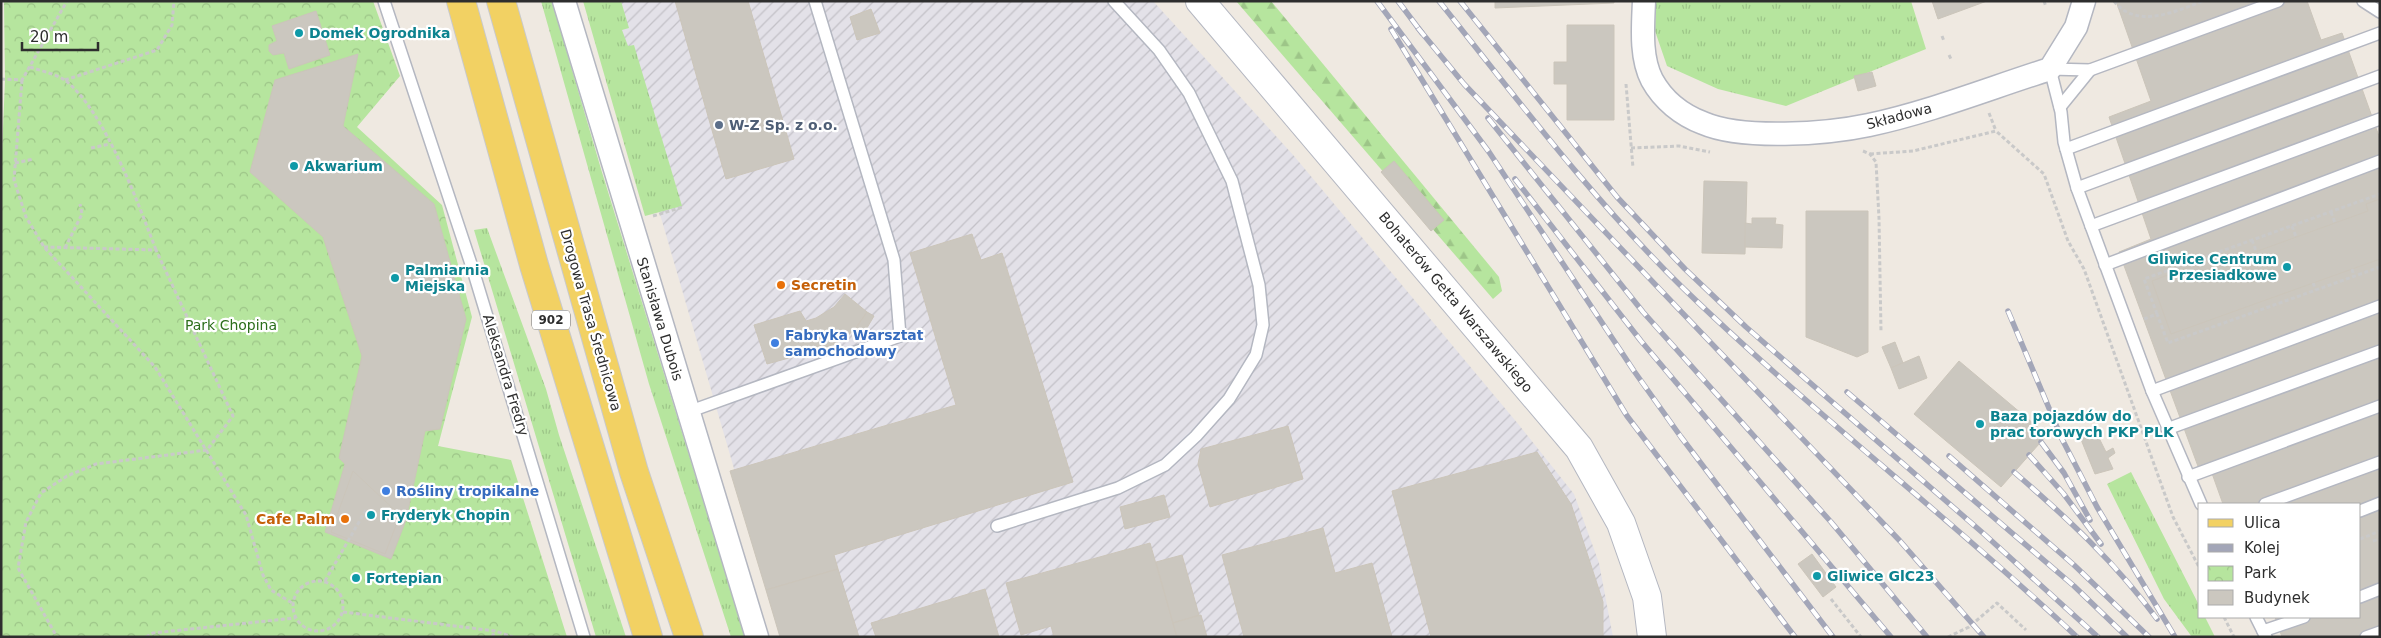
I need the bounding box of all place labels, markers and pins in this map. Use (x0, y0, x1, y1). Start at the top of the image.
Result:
place label: Domek Ogrodnika (309, 25, 451, 41)
marker: Domek Ogrodnika (293, 27, 305, 39)
place label: W-Z Sp. z o.o. (729, 117, 838, 133)
marker: W-Z Sp. z o.o. (713, 119, 725, 131)
place label: Akwarium (304, 158, 383, 174)
marker: Akwarium (288, 160, 300, 172)
place label: Gliwice Centrum Przesiadkowe (2148, 251, 2277, 283)
marker: Gliwice Centrum Przesiadkowe (2281, 261, 2293, 273)
place label: Palmiarnia Miejska (405, 262, 489, 294)
marker: Palmiarnia Miejska (389, 272, 401, 284)
place label: Secretin (791, 277, 857, 293)
marker: Secretin (775, 279, 787, 291)
place label: Fabryka Warsztat samochodowy (785, 327, 924, 359)
marker: Fabryka Warsztat samochodowy (769, 337, 781, 349)
place label: Baza pojazdów do prac torowych PKP PLK (1990, 408, 2175, 440)
marker: Baza pojazdów do prac torowych PKP PLK (1974, 418, 1986, 430)
place label: Rośliny tropikalne (396, 483, 539, 499)
marker: Rośliny tropikalne (380, 485, 392, 497)
place label: Fryderyk Chopin (381, 507, 510, 523)
marker: Fryderyk Chopin (365, 509, 377, 521)
place label: Cafe Palm (256, 511, 335, 527)
marker: Cafe Palm (339, 513, 351, 525)
place label: Gliwice GlC23 (1827, 568, 1935, 584)
place label: Fortepian (366, 570, 442, 586)
marker: Gliwice GlC23 (1811, 570, 1823, 582)
marker: Fortepian (350, 572, 362, 584)

